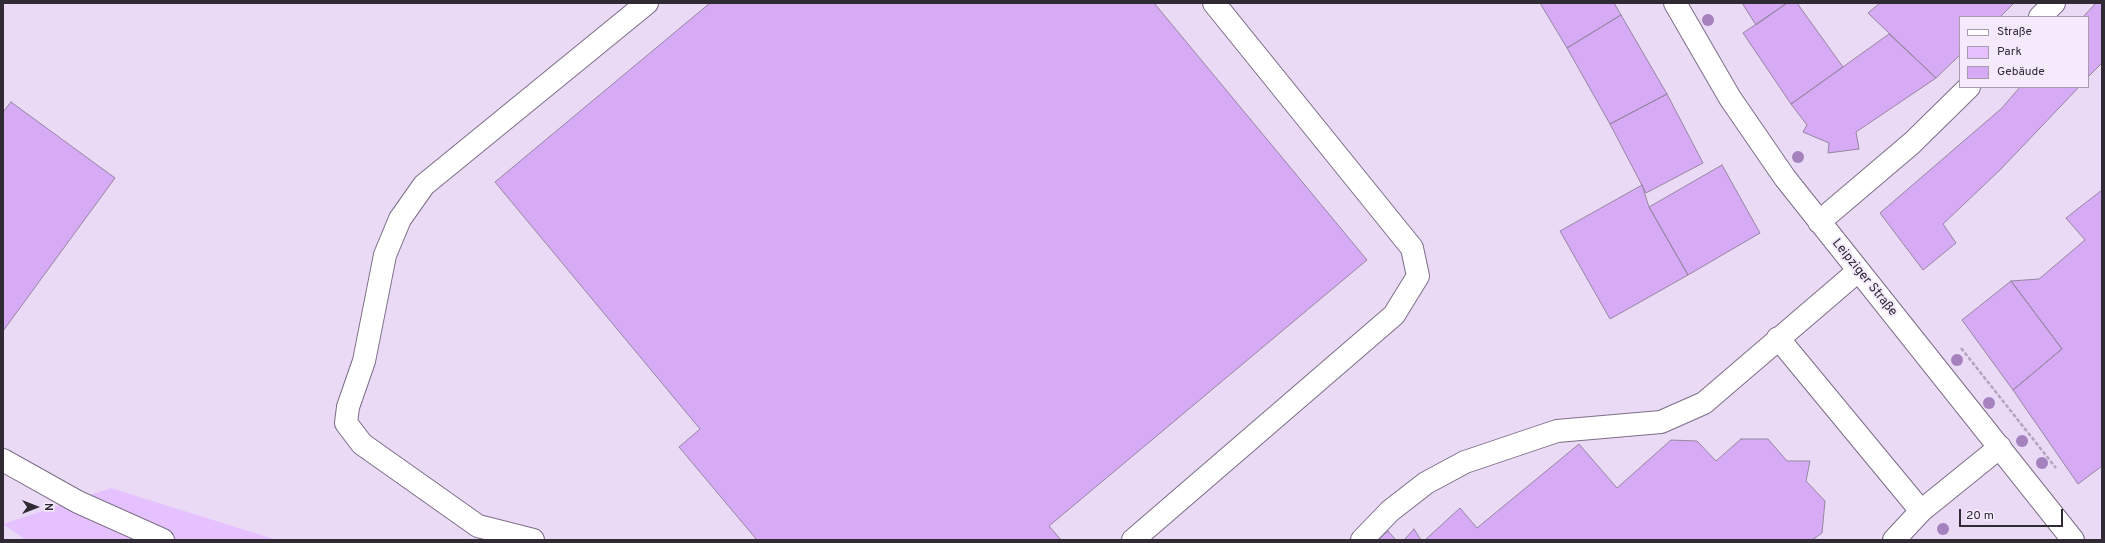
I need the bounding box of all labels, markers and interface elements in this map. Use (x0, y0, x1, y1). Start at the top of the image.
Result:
legend (1959, 16, 2089, 88)
text: Straße (1997, 24, 2032, 40)
text: Park (1997, 44, 2022, 60)
text: Gebäude (1997, 64, 2045, 80)
street label: Leipziger Straße (1828, 236, 1900, 320)
north arrow (16, 487, 56, 527)
scale bar (1961, 501, 2065, 527)
text: N (41, 503, 55, 511)
text: 20 m (1966, 508, 1994, 524)

